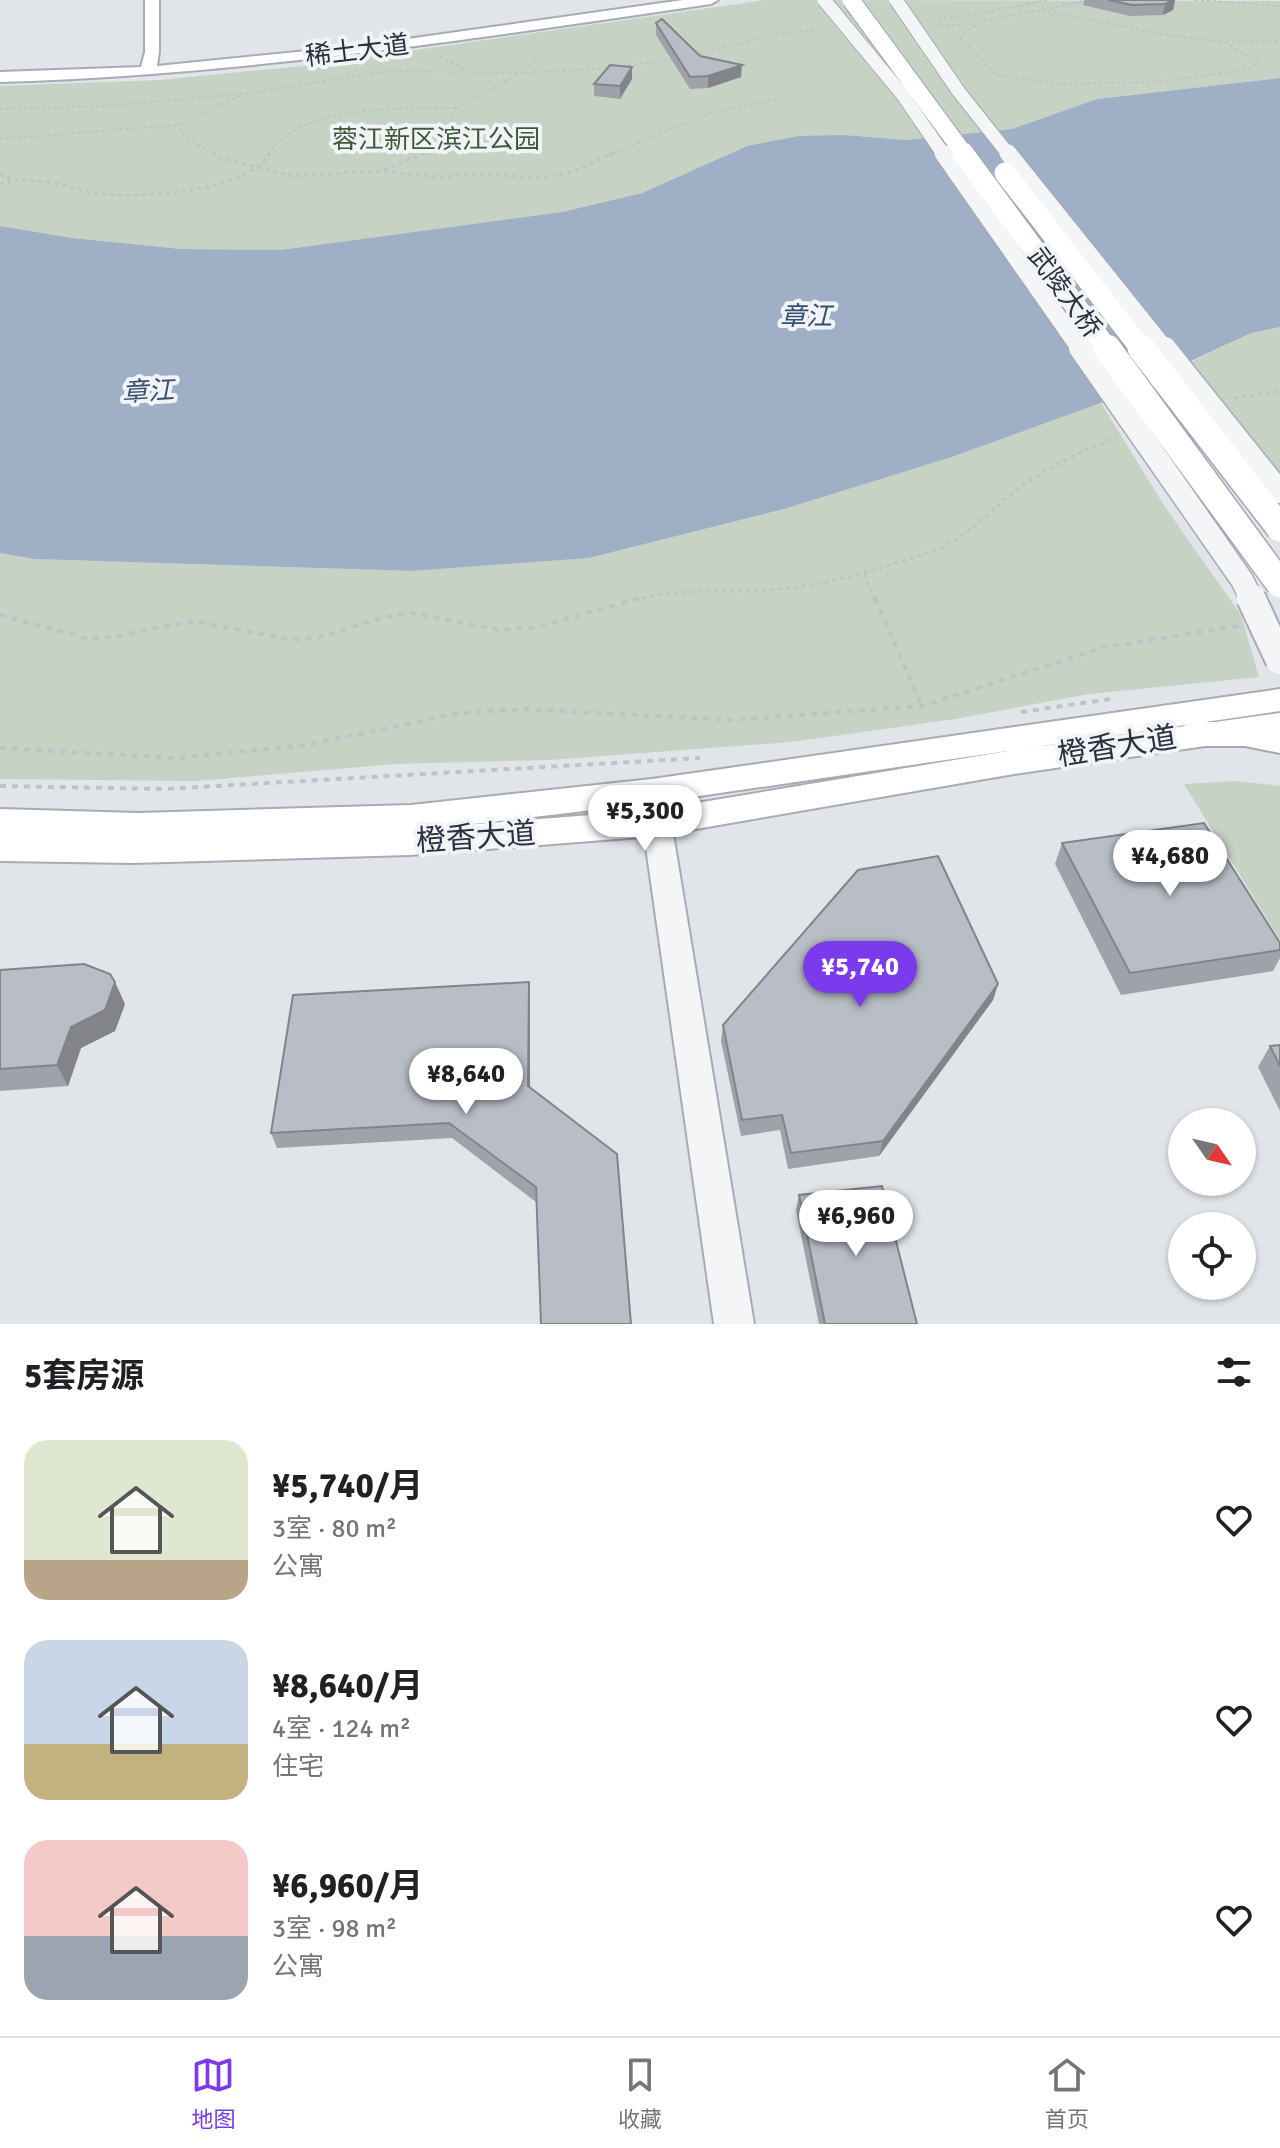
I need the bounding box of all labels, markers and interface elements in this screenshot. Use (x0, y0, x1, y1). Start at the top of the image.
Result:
street label: 稀土大道 (304, 29, 411, 73)
park label: 蓉江新区滨江公园 (332, 124, 540, 156)
street label: 武陵大桥 (1021, 241, 1108, 344)
water label: 章江 (780, 301, 835, 333)
water label: 章江 (121, 375, 178, 409)
street label: 橙香大道 (1055, 719, 1179, 774)
pin: ¥5,300 (580, 785, 710, 853)
text: ¥5,300 (606, 795, 684, 827)
street label: 橙香大道 (415, 815, 537, 860)
pin: ¥4,680 (1105, 830, 1235, 898)
text: ¥4,680 (1131, 840, 1209, 872)
pin: ¥5,740 (795, 941, 925, 1009)
text: ¥5,740 (821, 951, 899, 983)
pin: ¥8,640 (401, 1048, 531, 1116)
text: ¥8,640 (427, 1058, 505, 1090)
north arrow (1168, 1108, 1256, 1196)
map controls (1168, 1108, 1256, 1300)
pin: ¥6,960 (791, 1190, 921, 1258)
text: ¥6,960 (817, 1200, 895, 1232)
button: locate (1168, 1212, 1256, 1300)
icon: filters (1212, 1350, 1256, 1394)
text: 5套房源 (24, 1355, 144, 1397)
text: ¥5,740/月 (272, 1465, 423, 1507)
icon: home (88, 1472, 184, 1568)
icon: heart (1212, 1498, 1256, 1542)
text: 3室 · 80 m² (272, 1513, 397, 1545)
text: 公寓 (272, 1551, 324, 1583)
text: ¥8,640/月 (272, 1665, 423, 1707)
icon: home (88, 1672, 184, 1768)
icon: heart (1212, 1698, 1256, 1742)
text: 4室 · 124 m² (272, 1713, 411, 1745)
text: 住宅 (272, 1751, 324, 1783)
text: ¥6,960/月 (272, 1865, 423, 1907)
icon: home (88, 1872, 184, 1968)
icon: heart (1212, 1898, 1256, 1942)
text: 3室 · 98 m² (272, 1913, 397, 1945)
text: 公寓 (272, 1951, 324, 1983)
tab: 地图 (191, 2053, 235, 2133)
tab: 收藏 (618, 2053, 662, 2133)
tab: 首页 (1045, 2053, 1089, 2133)

